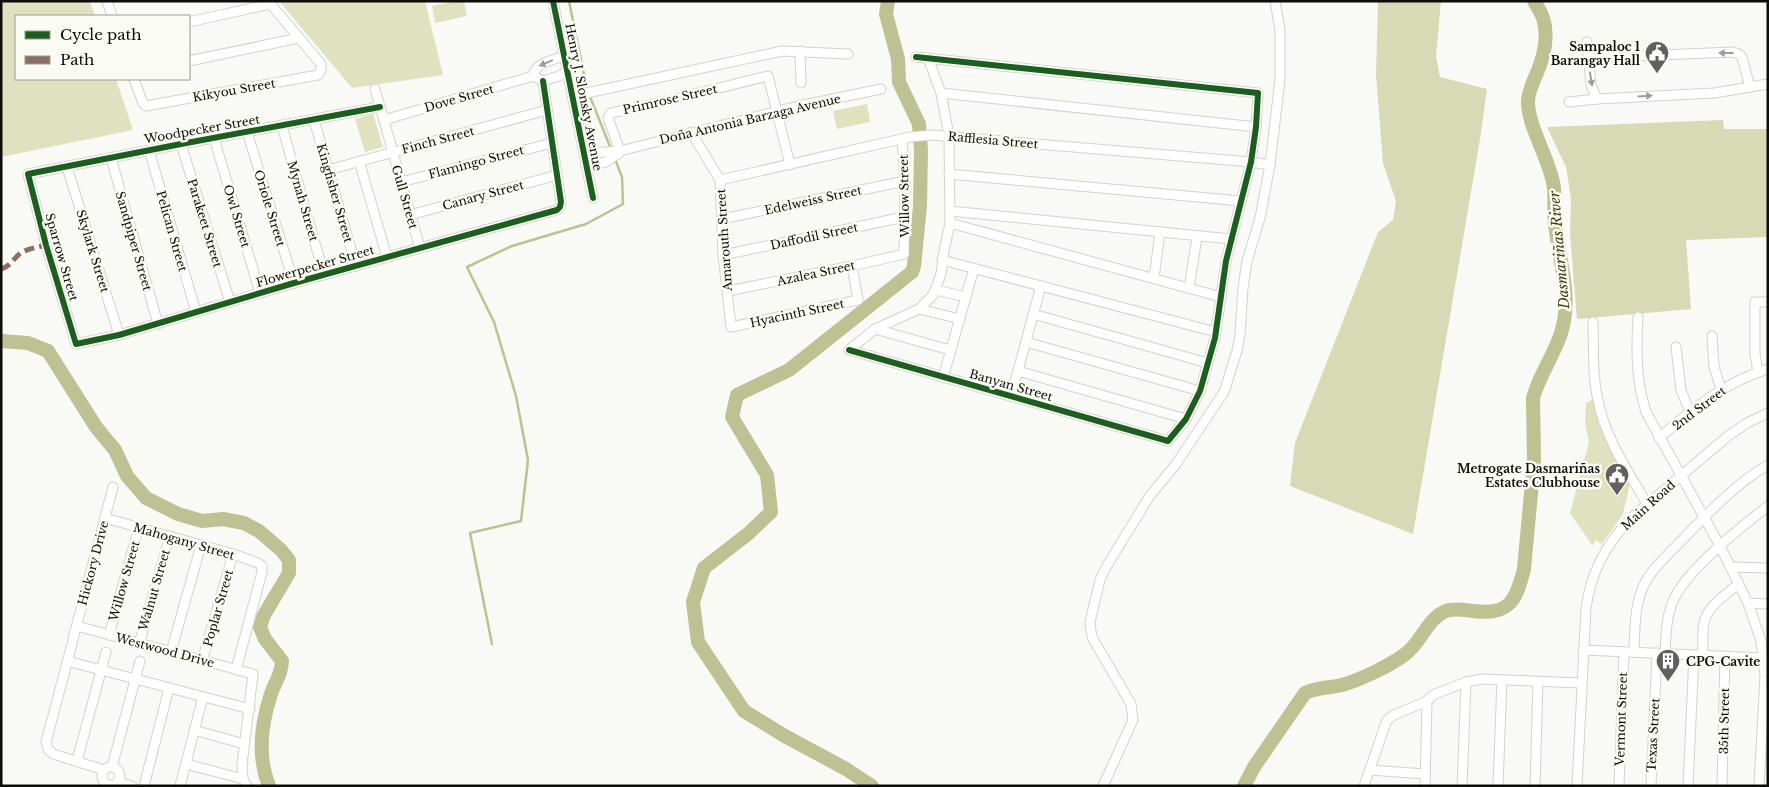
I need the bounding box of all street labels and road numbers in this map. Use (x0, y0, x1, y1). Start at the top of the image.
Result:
street label: Henry J. Slonsky Avenue (562, 22, 606, 172)
street label: Kikyou Street (191, 75, 277, 105)
street label: Dove Street (422, 81, 496, 115)
street label: Primrose Street (621, 81, 719, 117)
street label: Doña Antonia Barzaga Avenue (658, 91, 842, 147)
street label: Woodpecker Street (142, 111, 261, 147)
street label: Finch Street (400, 123, 476, 157)
street label: Rafflesia Street (947, 129, 1039, 151)
street label: Kingfisher Street (314, 142, 356, 245)
street label: Flamingo Street (427, 142, 526, 182)
street label: Willow Street (896, 154, 912, 239)
street label: Mynah Street (284, 159, 322, 243)
street label: Gull Street (389, 163, 421, 231)
street label: Oriole Street (251, 168, 289, 249)
street label: Parakeet Street (184, 177, 226, 270)
street label: Canary Street (441, 177, 526, 213)
street label: Edelweiss Street (763, 182, 863, 218)
street label: Owl Street (220, 183, 254, 250)
street label: Amarouth Street (713, 188, 735, 293)
street label: Sandpiper Street (113, 189, 156, 293)
street label: Pelican Street (153, 189, 191, 274)
street label: Skylark Street (73, 208, 113, 295)
street label: Sparrow Street (42, 211, 82, 303)
street label: Daffodil Street (769, 219, 860, 253)
street label: Flowerpecker Street (254, 242, 376, 290)
street label: Azalea Street (775, 257, 857, 289)
street label: Hyacinth Street (748, 296, 846, 330)
street label: Banyan Street (968, 366, 1055, 404)
street label: 2nd Street (1669, 383, 1729, 433)
street label: Main Road (1618, 477, 1678, 533)
street label: Hickory Drive (74, 519, 112, 607)
street label: Mahogany Street (132, 519, 237, 563)
street label: Willow Street (105, 539, 143, 624)
street label: Walnut Street (135, 547, 173, 633)
street label: Poplar Street (200, 567, 236, 648)
street label: Westwood Drive (113, 629, 216, 670)
street label: Vermont Street (1612, 671, 1630, 767)
street label: 35th Street (1716, 687, 1732, 754)
street label: Texas Street (1644, 697, 1662, 772)

